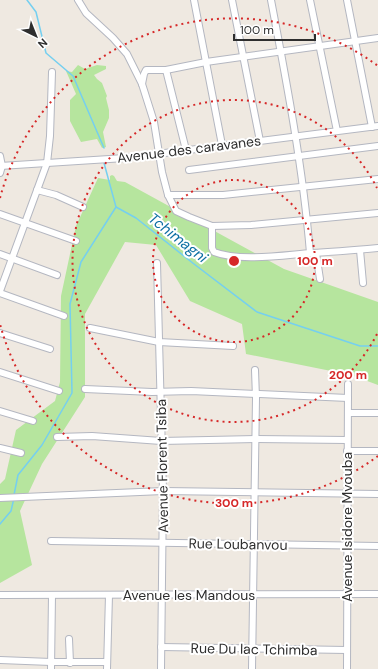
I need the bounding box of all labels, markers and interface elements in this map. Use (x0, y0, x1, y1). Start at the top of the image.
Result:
north arrow (16, 16, 56, 56)
scale bar (234, 16, 315, 42)
text: 100 m (240, 22, 274, 38)
text: N (35, 35, 51, 51)
street label: Avenue des caravanes (116, 131, 262, 167)
water label: Tchimagni (144, 209, 212, 268)
text: 100 m (297, 253, 333, 269)
centre of rings (227, 254, 241, 268)
text: 200 m (329, 367, 367, 383)
street label: Avenue Florent Tsiba (152, 399, 172, 533)
street label: Avenue Isidore Mvouba (338, 452, 356, 602)
text: 300 m (215, 495, 253, 511)
street label: Rue Loubanvou (188, 534, 288, 554)
street label: Avenue les Mandous (123, 586, 255, 604)
street label: Rue Du lac Tchimba (190, 639, 318, 659)

